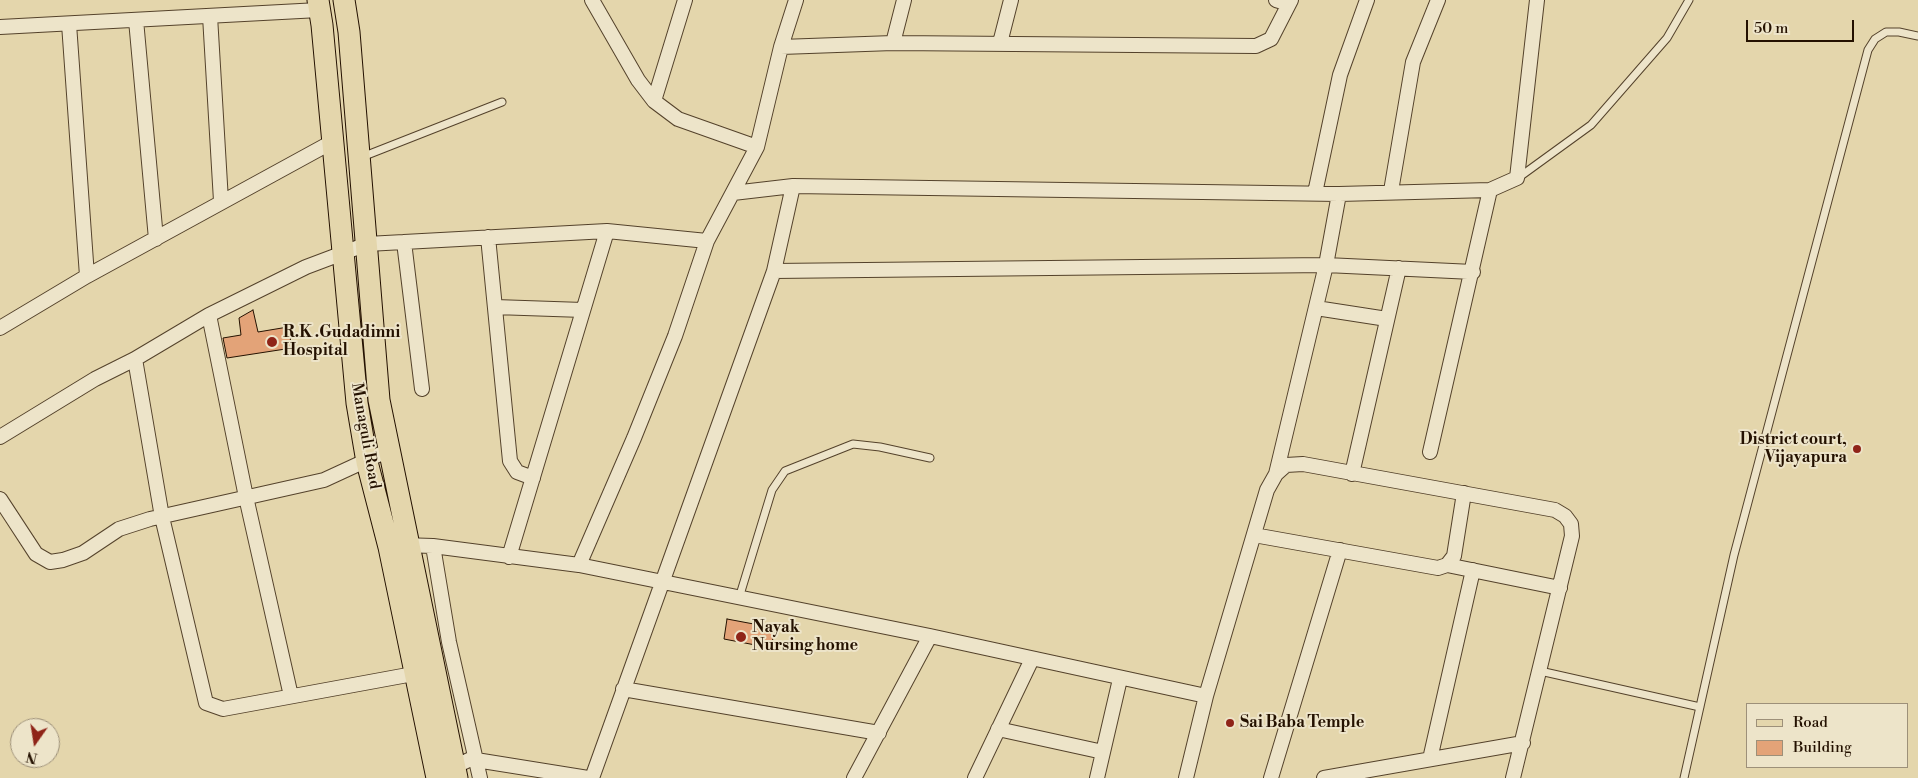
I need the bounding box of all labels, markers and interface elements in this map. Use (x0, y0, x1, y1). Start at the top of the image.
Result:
scale bar (1748, 10, 1856, 42)
text: 50 m (1754, 19, 1788, 38)
place label: R.K .Gudadinni Hospital (283, 323, 400, 361)
marker: R.K .Gudadinni Hospital (265, 335, 279, 349)
street label: Managuli Road (346, 381, 384, 491)
place label: District court, Vijayapura (1740, 430, 1847, 468)
marker: District court, Vijayapura (1851, 443, 1863, 455)
place label: Nayak Nursing home (752, 618, 858, 656)
marker: Nayak Nursing home (734, 630, 748, 644)
legend (1746, 703, 1908, 768)
place label: Sai Baba Temple (1240, 713, 1364, 733)
text: Road (1793, 713, 1828, 732)
marker: Sai Baba Temple (1224, 717, 1236, 729)
north arrow (10, 718, 60, 768)
text: Building (1793, 738, 1852, 757)
text: N (24, 747, 39, 767)

